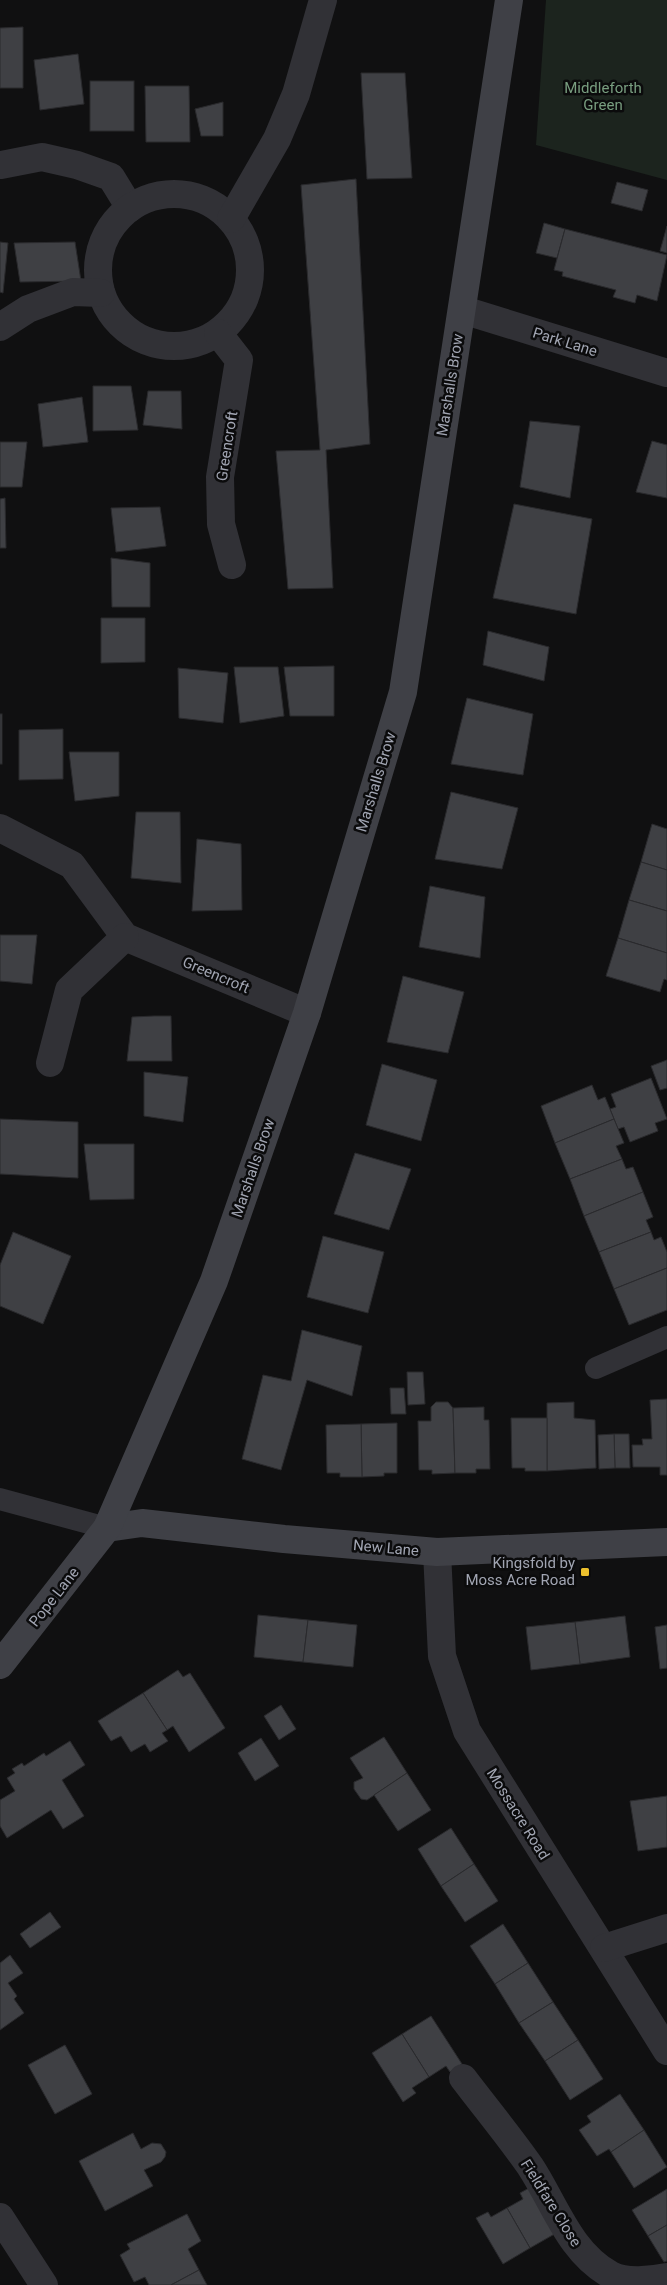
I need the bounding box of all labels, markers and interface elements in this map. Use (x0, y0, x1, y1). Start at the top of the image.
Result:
park label: Middleforth Green (564, 79, 642, 114)
street label: Park Lane (531, 324, 599, 360)
street label: Marshalls Brow (433, 333, 467, 437)
street label: Greencroft (213, 410, 241, 482)
street label: Marshalls Brow (352, 730, 400, 834)
street label: Greencroft (180, 953, 252, 997)
street label: Marshalls Brow (228, 1116, 278, 1220)
street label: New Lane (352, 1536, 420, 1560)
place label: Kingsfold by Moss Acre Road (465, 1554, 575, 1589)
street label: Pope Lane (25, 1564, 83, 1630)
marker: Kingsfold by Moss Acre Road (579, 1566, 591, 1578)
street label: Mossacre Road (483, 1765, 553, 1863)
street label: Fieldfare Close (517, 2156, 585, 2250)

